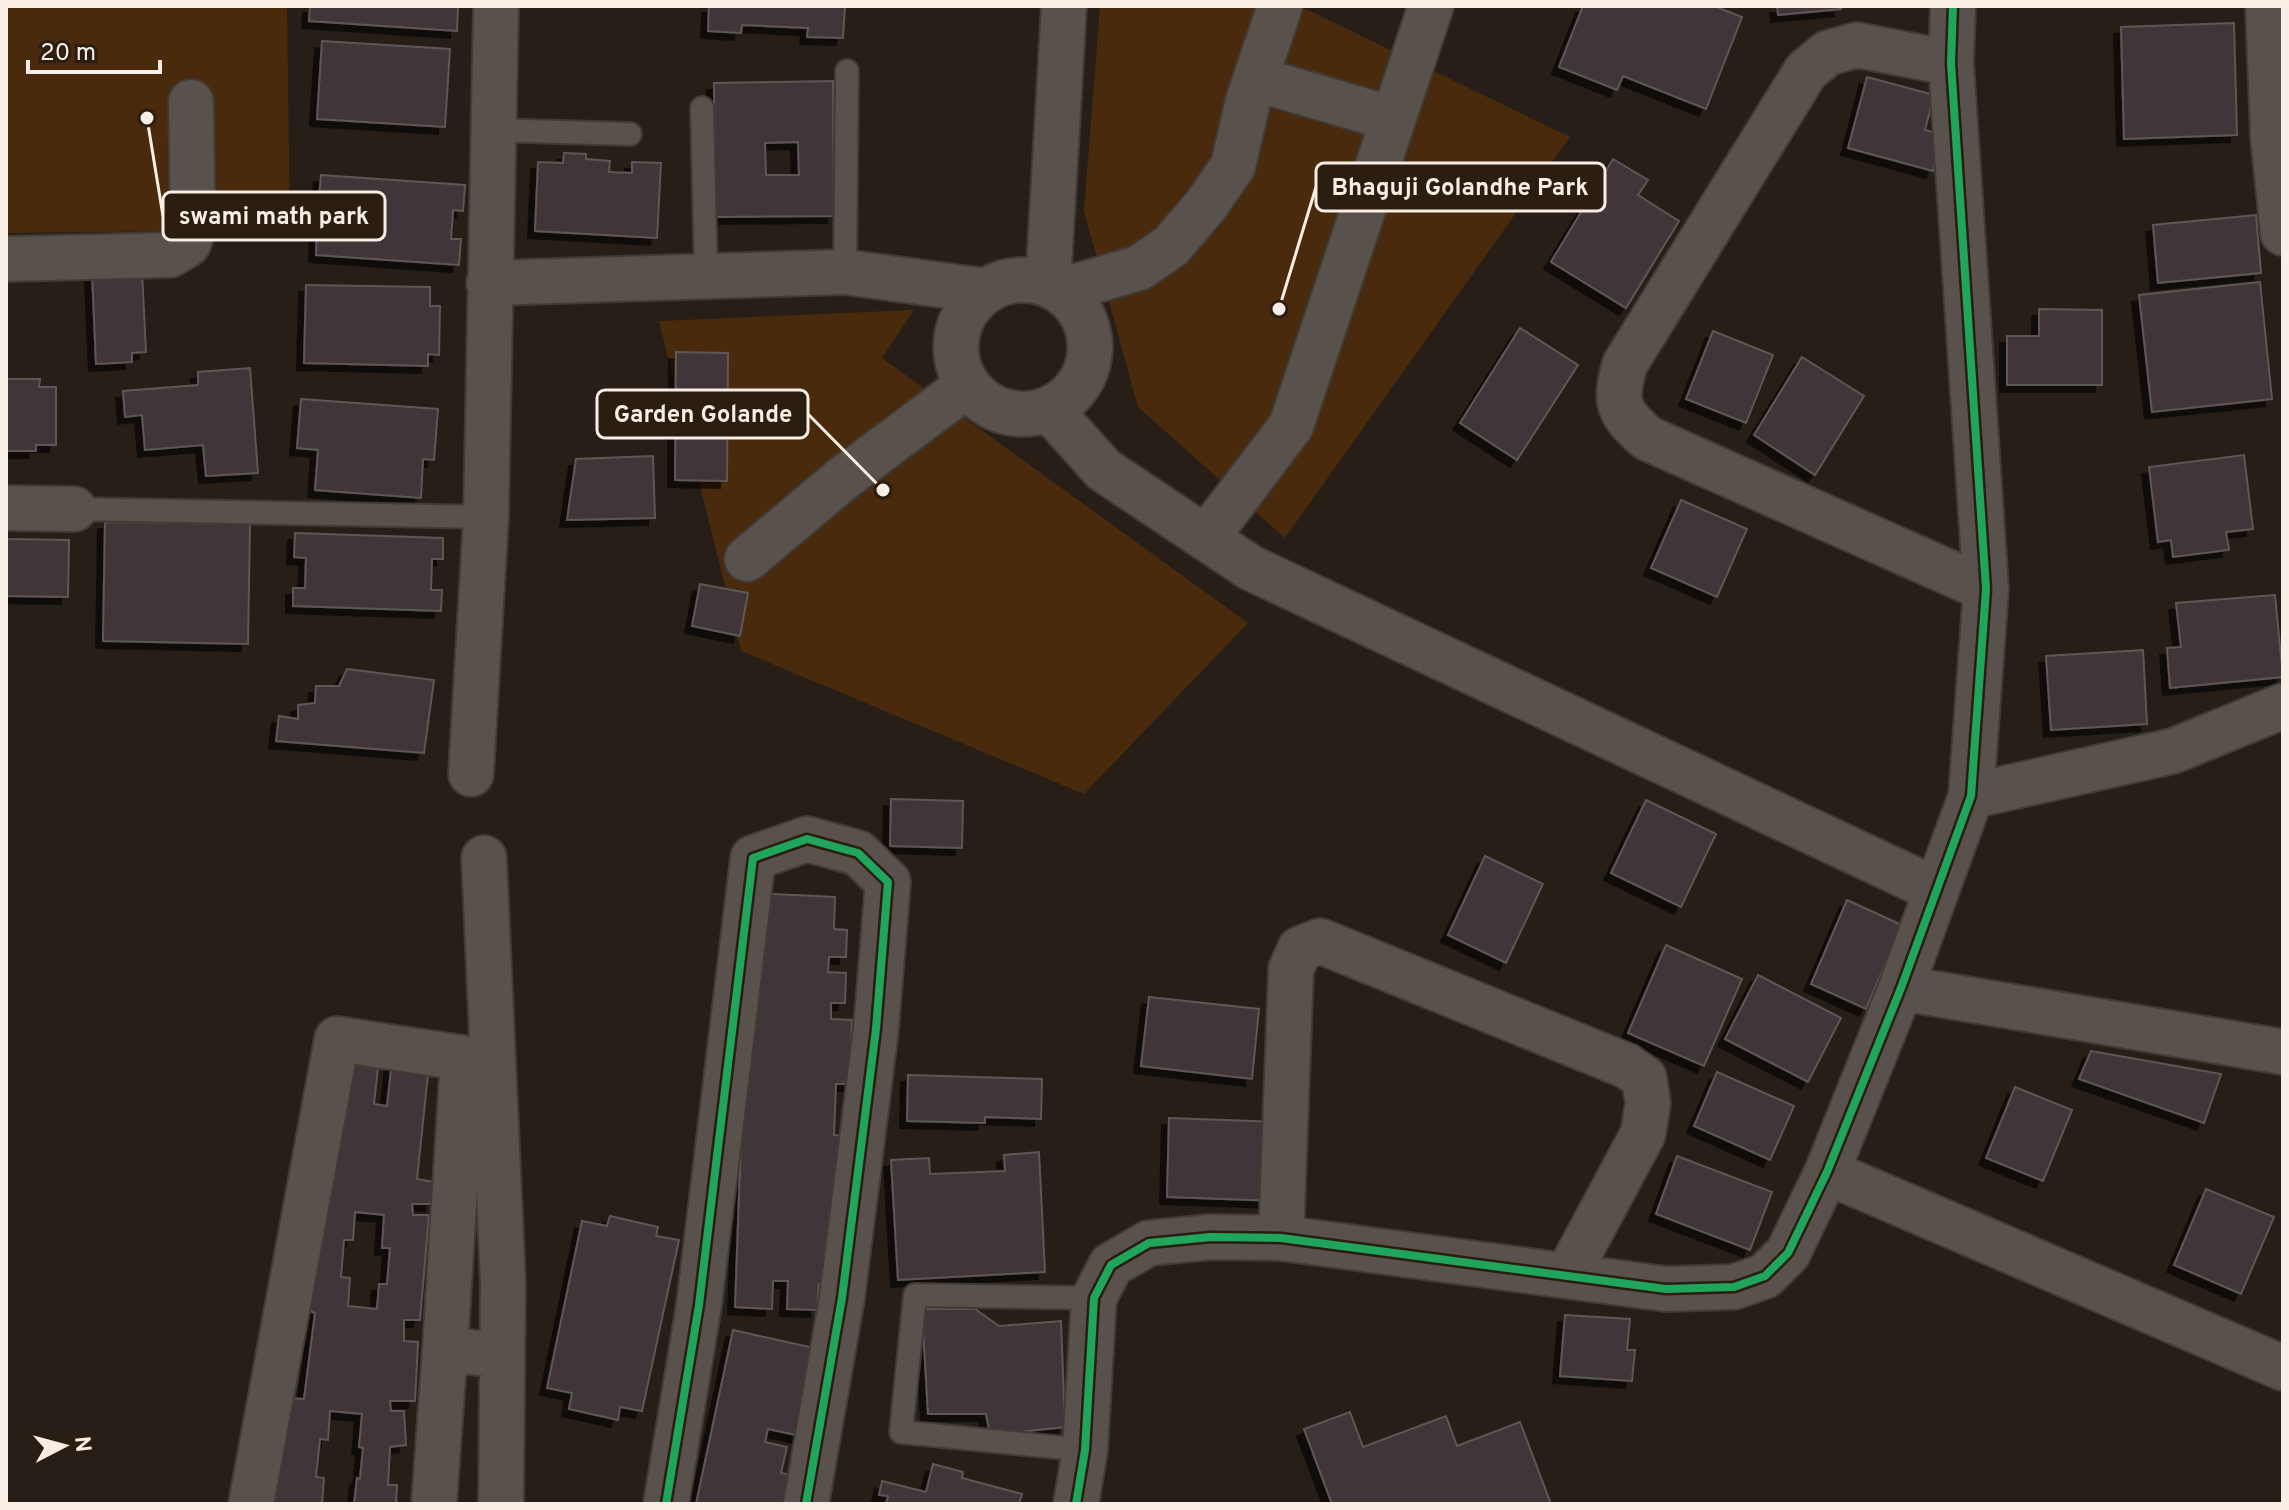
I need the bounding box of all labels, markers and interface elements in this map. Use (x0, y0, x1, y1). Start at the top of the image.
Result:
scale bar (28, 24, 160, 74)
text: 20 m (40, 39, 96, 69)
callout: Bhaguji Golandhe Park (1316, 163, 1605, 211)
text: Bhaguji Golandhe Park (1331, 174, 1589, 204)
callout: swami math park (163, 192, 385, 240)
text: swami math park (179, 203, 369, 233)
callout: Garden Golande (597, 390, 808, 438)
text: Garden Golande (614, 401, 792, 431)
north arrow (24, 1406, 104, 1486)
text: N (67, 1435, 96, 1453)

